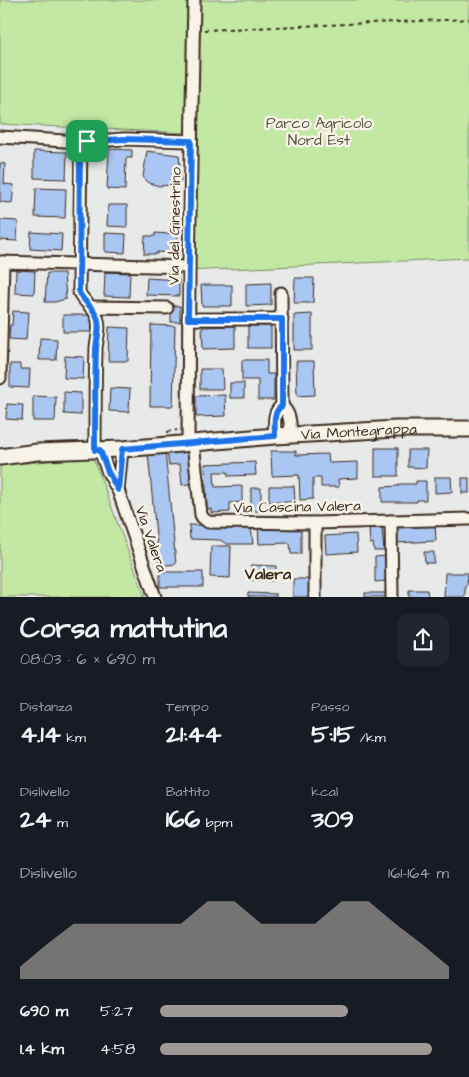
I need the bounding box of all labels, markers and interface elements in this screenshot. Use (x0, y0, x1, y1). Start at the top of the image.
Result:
park label: Parco Agricolo Nord Est (266, 113, 373, 151)
pin (66, 120, 108, 162)
icon: arrive (73, 127, 101, 155)
street label: Via del Ginestrino (163, 166, 187, 285)
street label: Via Montegrappa (300, 419, 417, 445)
street label: Via Cascina Valera (233, 495, 361, 519)
street label: Via Valera (130, 503, 172, 575)
district label: Valera (244, 563, 292, 585)
text: Corsa mattutina (20, 609, 227, 648)
button: share (397, 614, 449, 666)
text: 08:03 · 6 × 690 m (20, 648, 155, 670)
text: Distanza (20, 697, 72, 717)
text: Tempo (166, 697, 209, 717)
text: Passo (311, 697, 349, 717)
text: 4.14 (20, 717, 61, 752)
text: 21:44 (166, 717, 221, 752)
text: 5:15 (311, 717, 354, 752)
text: km (61, 728, 86, 748)
text: /km (354, 728, 386, 748)
text: Dislivello (20, 782, 70, 802)
text: Battito (166, 782, 210, 802)
text: kcal (311, 782, 338, 802)
text: 24 (20, 802, 51, 837)
text: 166 (166, 802, 200, 837)
text: 309 (311, 802, 354, 837)
text: m (51, 813, 68, 833)
text: bpm (200, 813, 232, 833)
text: Dislivello (20, 862, 77, 884)
text: 161–164 m (388, 862, 449, 884)
text: 690 m (20, 1000, 68, 1022)
text: 5:27 (100, 1000, 133, 1022)
text: 1.4 km (20, 1038, 64, 1060)
text: 4:58 (100, 1038, 135, 1060)

